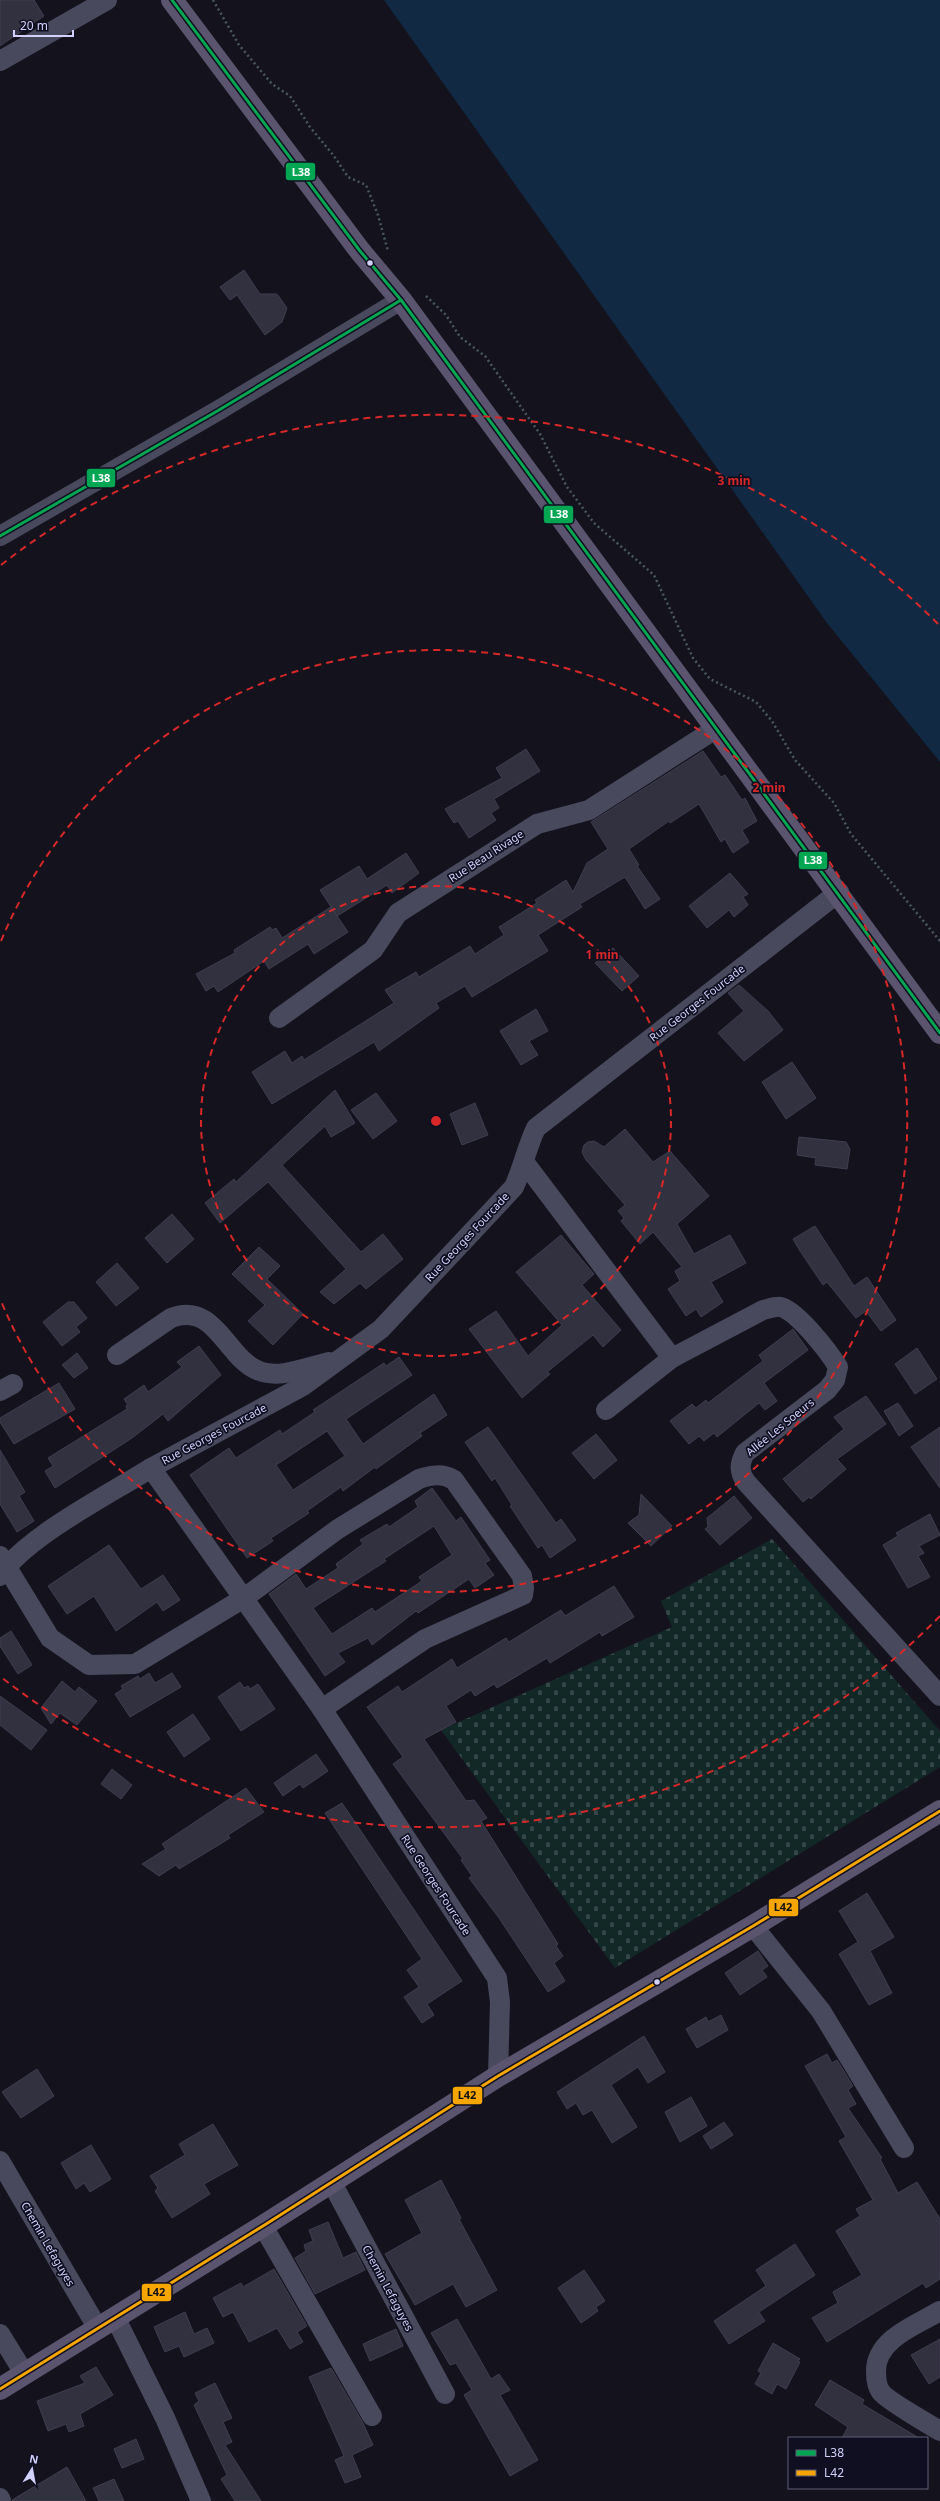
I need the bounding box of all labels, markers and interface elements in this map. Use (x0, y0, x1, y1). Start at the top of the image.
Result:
scale bar (14, 12, 73, 38)
text: 20 m (20, 17, 48, 34)
line badge: L38 (285, 162, 316, 181)
text: L38 (292, 164, 310, 179)
unlabelled marker (365, 258, 375, 268)
line badge: L38 (86, 468, 116, 488)
text: L38 (92, 470, 110, 485)
text: 3 min (717, 472, 751, 489)
line badge: L38 (543, 505, 574, 524)
text: L38 (550, 506, 568, 521)
text: 2 min (752, 779, 786, 796)
street label: Rue Beau Rivage (445, 826, 526, 885)
line badge: L38 (798, 851, 828, 870)
text: L38 (804, 852, 822, 867)
text: 1 min (585, 946, 619, 963)
street label: Rue Georges Fourcade (646, 961, 747, 1045)
centre of rings (429, 1114, 443, 1128)
street label: Rue Georges Fourcade (421, 1189, 512, 1285)
street label: Allée Les Soeurs (742, 1394, 817, 1459)
street label: Rue Georges Fourcade (159, 1399, 269, 1468)
street label: Rue Georges Fourcade (398, 1832, 475, 1938)
line badge: L42 (768, 1898, 799, 1917)
text: L42 (774, 1899, 792, 1914)
unlabelled marker (652, 1977, 662, 1987)
line badge: L42 (452, 2086, 483, 2105)
text: L42 (458, 2087, 476, 2102)
street label: Chemin Lefaguyes (18, 2199, 79, 2289)
street label: Chemin Lefaguyes (359, 2242, 417, 2333)
line badge: L42 (141, 2283, 172, 2302)
text: L42 (147, 2284, 165, 2299)
legend (788, 2437, 928, 2489)
text: L38 (824, 2444, 844, 2461)
north arrow (12, 2449, 52, 2489)
text: N (28, 2450, 40, 2467)
text: L42 (824, 2464, 844, 2481)

